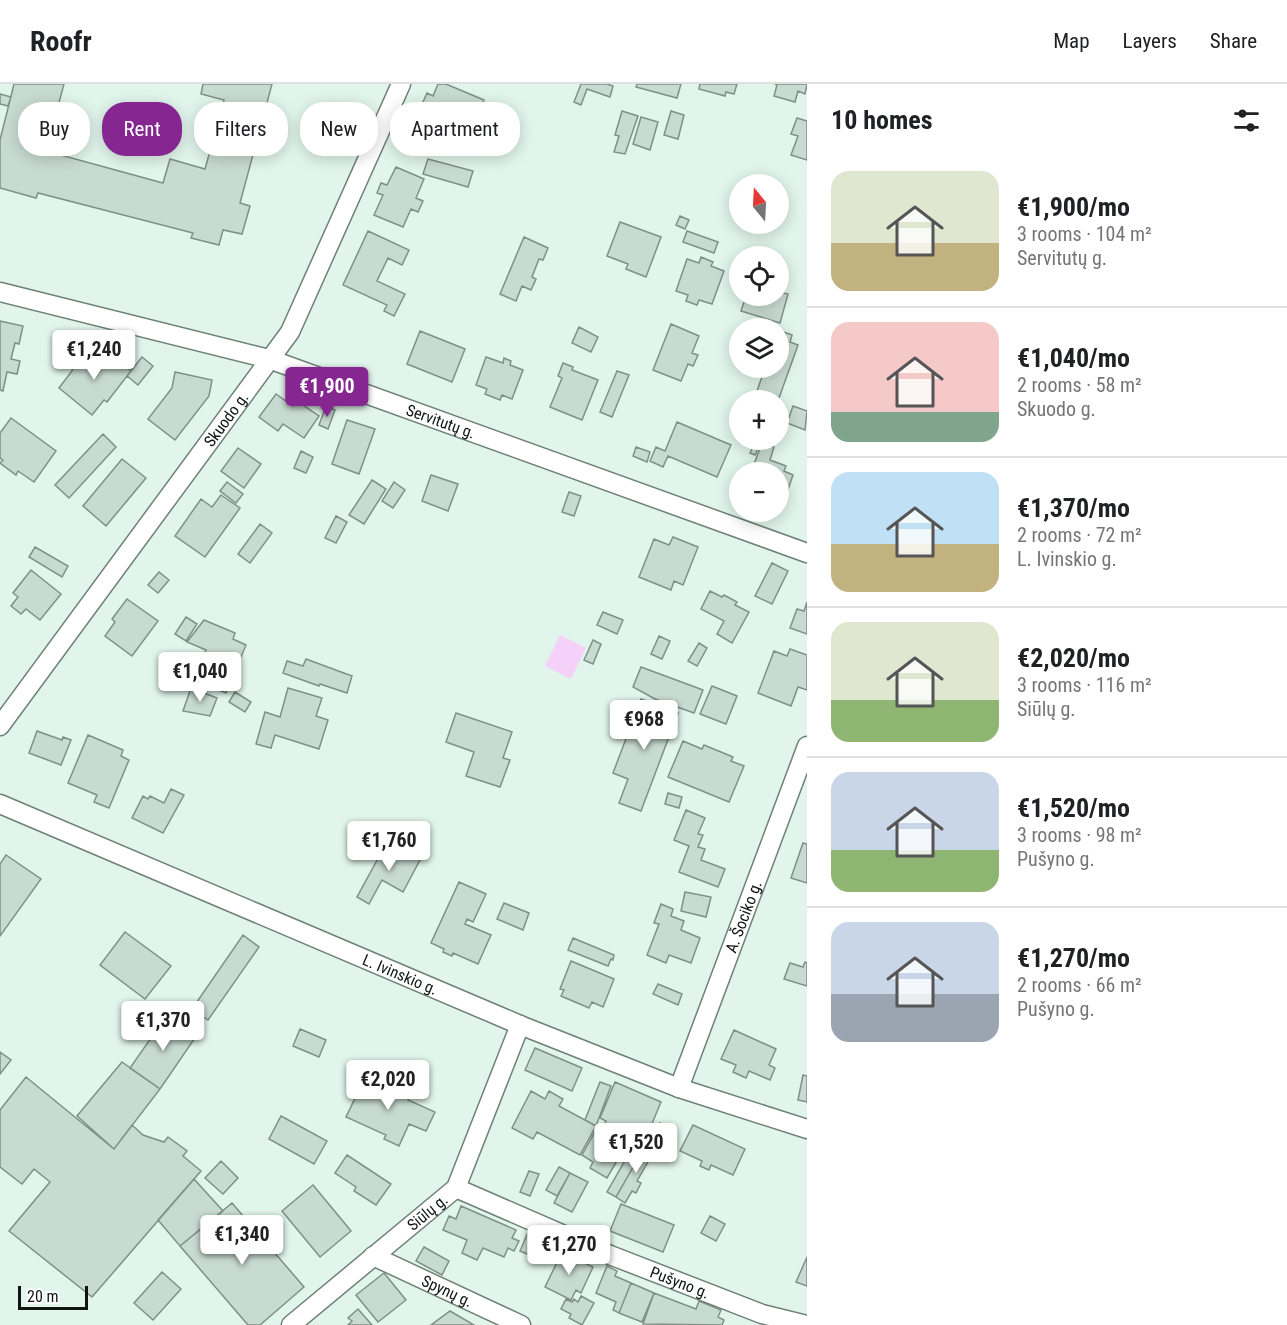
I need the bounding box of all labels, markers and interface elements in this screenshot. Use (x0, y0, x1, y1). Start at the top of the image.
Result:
text: Roofr (30, 25, 92, 58)
text: Map (1053, 29, 1090, 53)
text: Layers (1123, 29, 1177, 53)
text: Share (1210, 29, 1257, 53)
chip: Buy (18, 102, 90, 156)
chip: Rent (102, 102, 182, 156)
chip: Filters (194, 102, 288, 156)
chip: New (300, 102, 378, 156)
chip: Apartment (390, 102, 520, 156)
icon: filters (1230, 104, 1263, 137)
text: 10 homes (831, 105, 933, 135)
north arrow (729, 174, 789, 234)
map controls (729, 174, 789, 522)
text: €1,900/mo (1017, 192, 1130, 222)
icon: home (879, 195, 951, 267)
text: 3 rooms · 104 m² (1017, 222, 1152, 246)
button: locate (729, 246, 789, 306)
text: Servitutų g. (1017, 246, 1107, 270)
button: layers (729, 318, 789, 378)
pin: €1,240 (45, 330, 143, 381)
text: €1,240 (66, 337, 122, 361)
text: €1,040/mo (1017, 343, 1130, 373)
icon: home (879, 346, 951, 418)
pin: €1,900 (278, 367, 376, 418)
text: 2 rooms · 58 m² (1017, 373, 1142, 397)
text: €1,900 (299, 374, 355, 398)
street label: Skuodo g. (200, 388, 253, 450)
button: + (729, 390, 789, 450)
text: Skuodo g. (1017, 397, 1096, 421)
street label: Servitutų g. (404, 400, 478, 443)
button: − (729, 462, 789, 522)
text: €1,370/mo (1017, 493, 1130, 523)
icon: home (879, 496, 951, 568)
text: 2 rooms · 72 m² (1017, 523, 1142, 547)
text: L. Ivinskio g. (1017, 547, 1117, 571)
text: €2,020/mo (1017, 643, 1130, 673)
icon: home (879, 646, 951, 718)
pin: €1,040 (151, 652, 249, 703)
text: €1,040 (172, 659, 228, 683)
text: 3 rooms · 116 m² (1017, 673, 1152, 697)
text: Siūlų g. (1017, 697, 1076, 721)
pin: €968 (608, 700, 680, 751)
text: €968 (624, 707, 664, 731)
text: €1,520/mo (1017, 793, 1130, 823)
icon: home (879, 796, 951, 868)
pin: €1,760 (340, 821, 438, 872)
text: 3 rooms · 98 m² (1017, 823, 1142, 847)
text: €1,760 (361, 828, 417, 852)
text: Pušyno g. (1017, 847, 1095, 871)
street label: A. Šociko g. (721, 878, 766, 955)
text: €1,270/mo (1017, 943, 1130, 973)
icon: home (879, 946, 951, 1018)
street label: L. Ivinskio g. (360, 950, 441, 999)
text: 2 rooms · 66 m² (1017, 973, 1142, 997)
text: Pušyno g. (1017, 997, 1095, 1021)
pin: €1,370 (114, 1001, 212, 1052)
text: €1,370 (135, 1008, 191, 1032)
pin: €2,020 (339, 1060, 437, 1111)
text: €2,020 (360, 1067, 416, 1091)
pin: €1,520 (587, 1123, 685, 1174)
text: €1,520 (608, 1130, 664, 1154)
street label: Siūlų g. (403, 1190, 452, 1235)
pin: €1,340 (193, 1215, 291, 1266)
text: €1,340 (214, 1222, 270, 1246)
pin: €1,270 (520, 1225, 618, 1276)
text: €1,270 (541, 1232, 597, 1256)
street label: Pušyno g. (647, 1263, 712, 1303)
street label: Spynų g. (419, 1271, 476, 1311)
scale bar (18, 1283, 88, 1310)
text: 20 m (27, 1287, 59, 1306)

